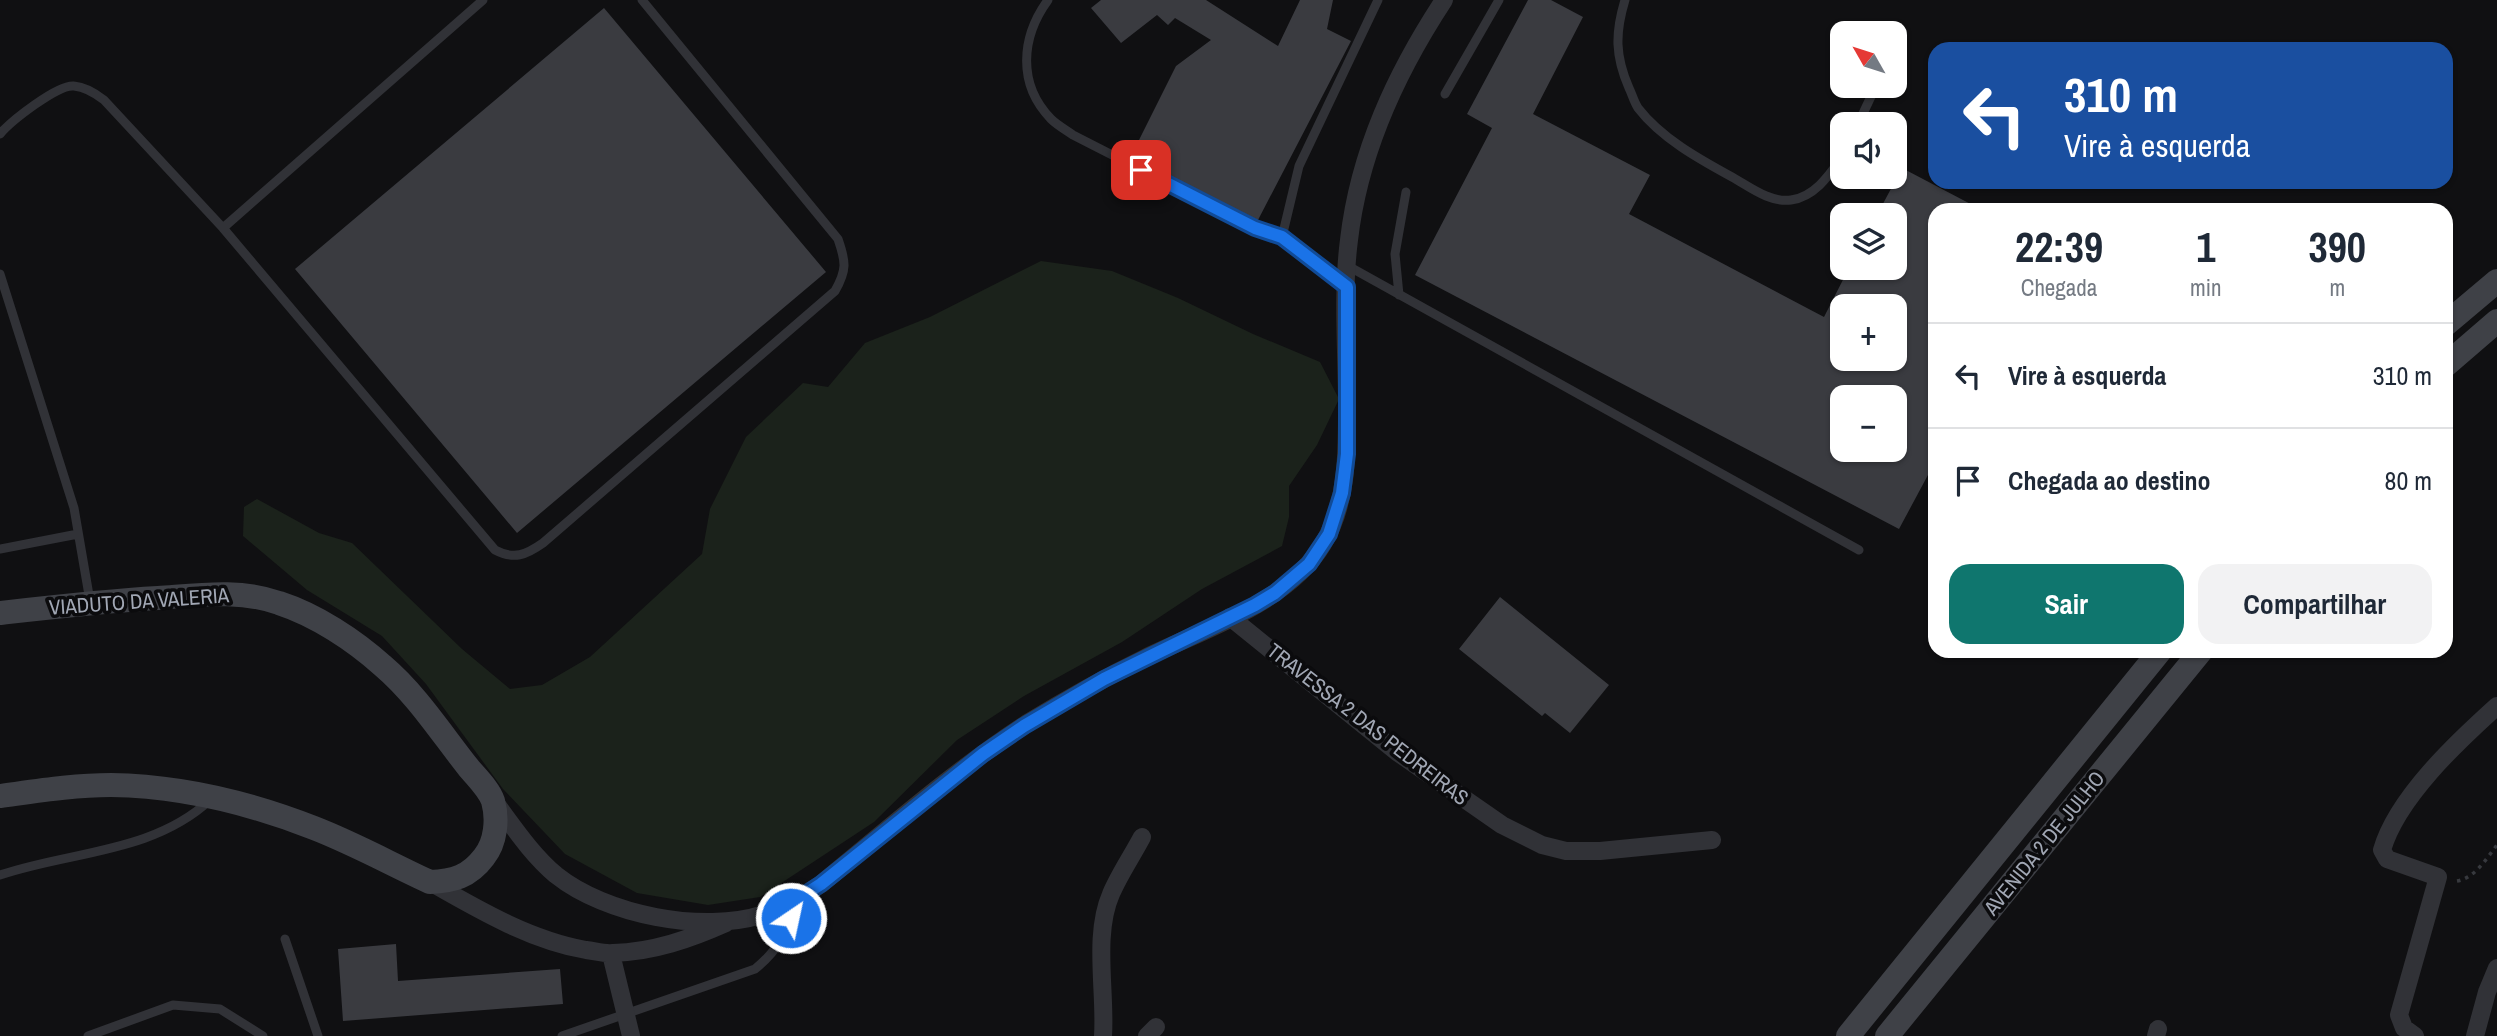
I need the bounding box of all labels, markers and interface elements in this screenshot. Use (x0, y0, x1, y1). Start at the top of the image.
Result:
north arrow (1830, 21, 1908, 98)
map controls (1830, 21, 1907, 462)
text: 310 m (2064, 61, 2178, 127)
icon: left (1949, 70, 2040, 161)
button: sound (1830, 112, 1907, 189)
text: Vire à esquerda (2064, 124, 2250, 167)
pin (1111, 140, 1171, 200)
icon: arrive (1122, 151, 1160, 189)
button: layers (1830, 203, 1907, 280)
text: 22:39 (2015, 219, 2103, 275)
text: 1 (2196, 219, 2215, 275)
text: 390 (2309, 219, 2366, 275)
text: Chegada (2021, 272, 2097, 303)
text: min (2190, 272, 2222, 303)
text: m (2329, 272, 2345, 303)
button: + (1830, 294, 1907, 371)
icon: left (1949, 357, 1987, 395)
text: Vire à esquerda (2008, 358, 2166, 393)
text: 310 m (2373, 358, 2432, 393)
button: − (1830, 385, 1907, 462)
icon: arrive (1949, 462, 1987, 500)
text: Chegada ao destino (2008, 463, 2211, 498)
text: 80 m (2385, 463, 2432, 498)
button: Sair (1949, 564, 2184, 644)
button: Compartilhar (2198, 564, 2432, 644)
street label: VIADUTO DA VALERIA (48, 580, 230, 622)
street label: TRAVESSA 2 DAS PEDREIRAS (1261, 636, 1475, 812)
street label: AVENIDA 2 DE JULHO (1976, 765, 2111, 922)
position arrow (754, 881, 828, 955)

